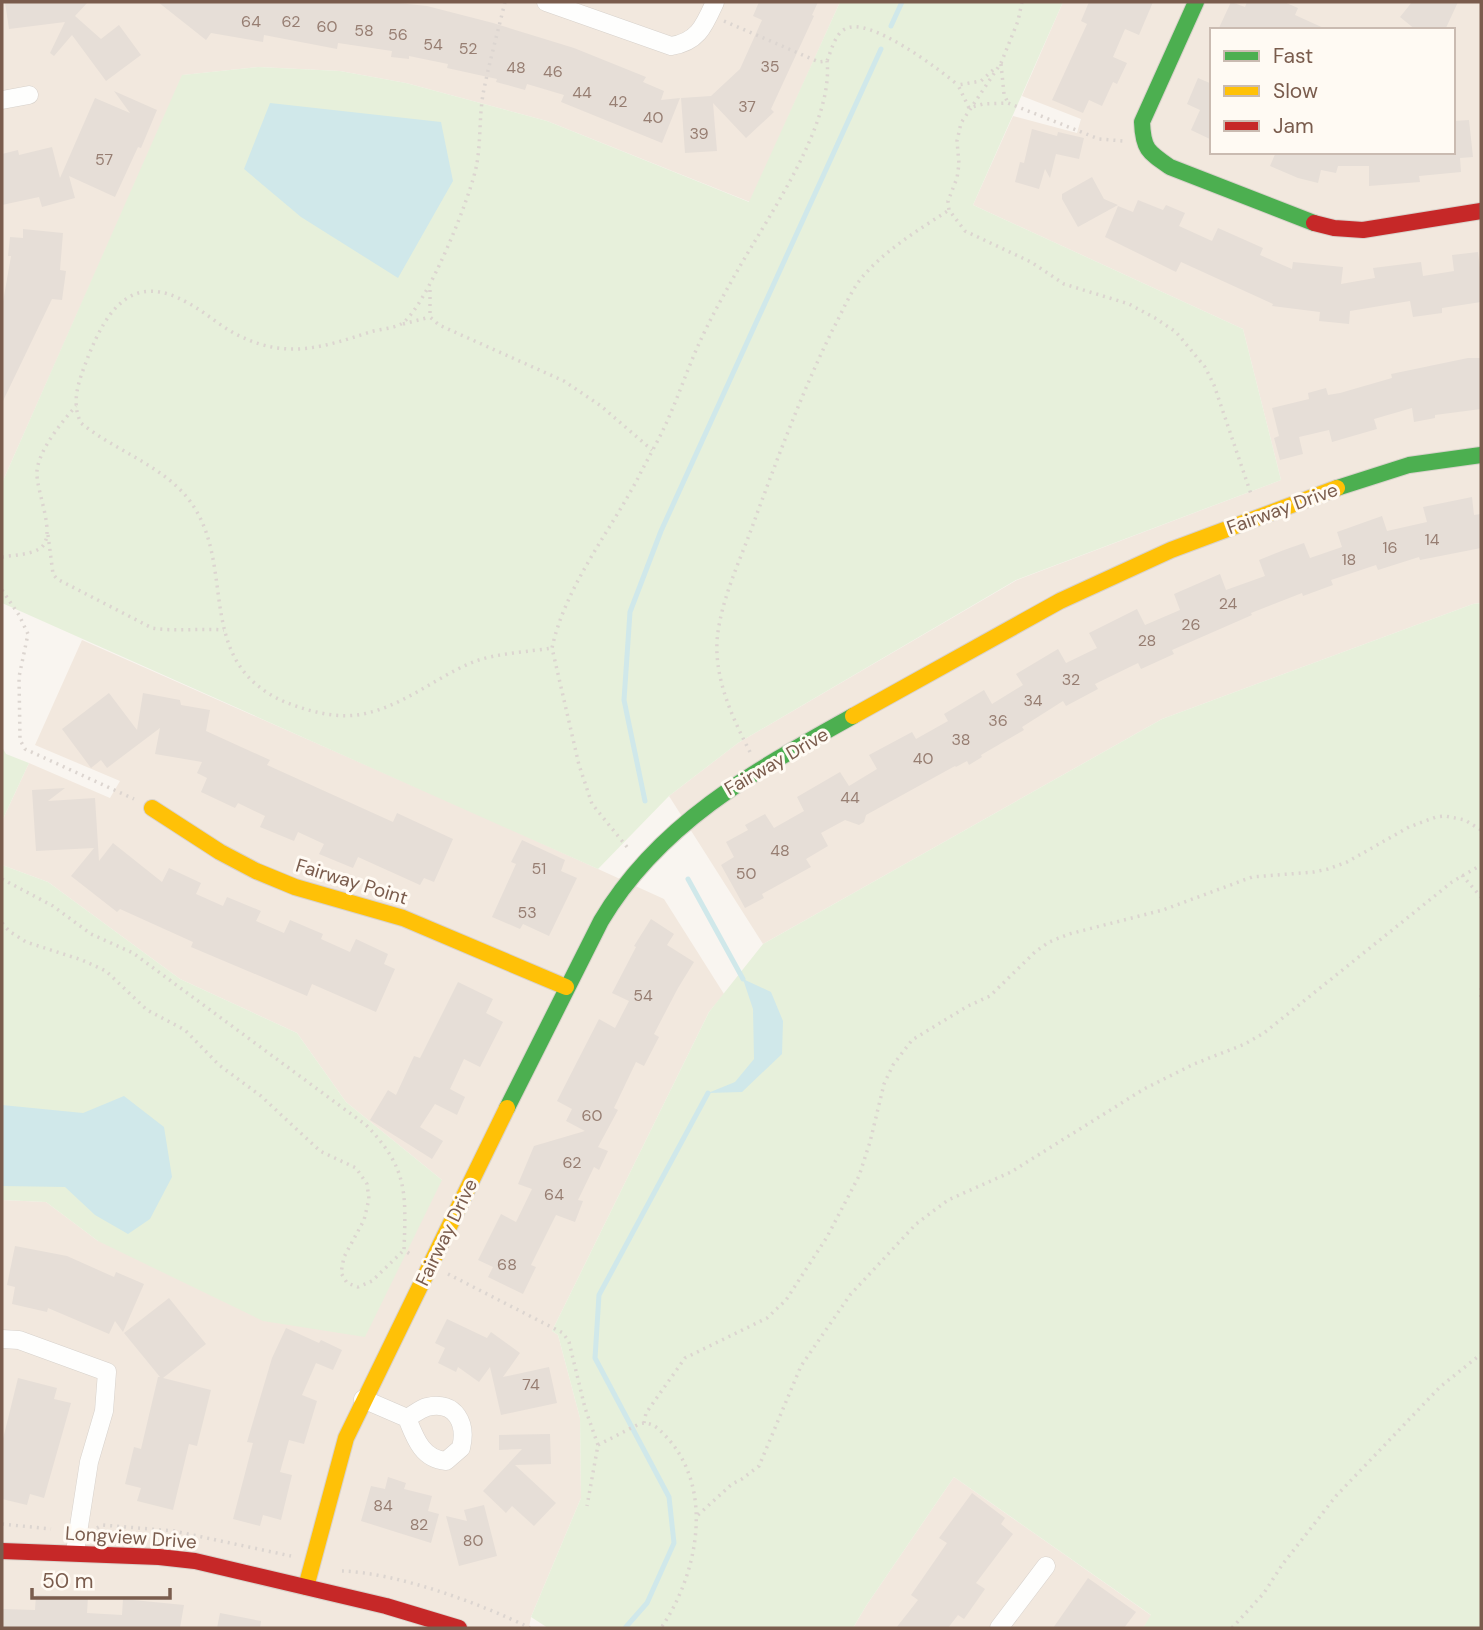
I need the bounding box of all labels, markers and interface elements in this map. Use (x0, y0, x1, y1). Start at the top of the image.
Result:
house number: 64 (241, 11, 261, 32)
house number: 62 (282, 11, 300, 32)
house number: 60 (317, 16, 338, 37)
house number: 58 (354, 20, 374, 41)
house number: 56 (388, 24, 408, 45)
legend (1210, 28, 1455, 154)
house number: 54 (423, 34, 443, 55)
house number: 52 (459, 38, 477, 59)
text: Fast (1273, 42, 1313, 70)
house number: 35 (760, 56, 780, 77)
house number: 48 (506, 57, 526, 78)
house number: 46 (543, 61, 563, 82)
text: Slow (1273, 77, 1318, 105)
house number: 44 (572, 82, 592, 103)
house number: 42 (609, 91, 627, 112)
house number: 37 (738, 96, 756, 117)
house number: 40 (643, 107, 663, 128)
text: Jam (1273, 112, 1314, 140)
house number: 39 (689, 123, 709, 144)
house number: 57 (95, 149, 113, 170)
street label: Fairway Drive (1223, 477, 1341, 540)
house number: 14 (1425, 529, 1440, 550)
house number: 16 (1382, 537, 1398, 558)
house number: 18 (1342, 549, 1356, 570)
house number: 24 (1219, 593, 1238, 614)
house number: 26 (1181, 614, 1201, 635)
house number: 28 (1138, 630, 1156, 651)
house number: 32 (1062, 669, 1080, 690)
house number: 34 (1023, 690, 1043, 711)
house number: 36 (988, 710, 1008, 731)
street label: Fairway Drive (720, 722, 833, 801)
house number: 38 (951, 729, 971, 750)
house number: 40 (913, 748, 933, 769)
house number: 44 (840, 787, 860, 808)
house number: 48 (770, 840, 790, 861)
street label: Fairway Point (293, 853, 411, 910)
house number: 51 (532, 858, 546, 879)
house number: 50 (736, 863, 756, 884)
house number: 53 (517, 902, 537, 923)
house number: 54 (633, 985, 653, 1006)
house number: 60 (582, 1105, 603, 1126)
house number: 62 (563, 1152, 581, 1173)
street label: Fairway Drive (410, 1174, 483, 1290)
house number: 64 (544, 1184, 564, 1205)
house number: 68 (497, 1254, 517, 1275)
house number: 74 (522, 1374, 540, 1395)
house number: 84 (373, 1495, 393, 1516)
house number: 82 (410, 1514, 428, 1535)
street label: Longview Drive (64, 1520, 198, 1555)
house number: 80 (463, 1530, 483, 1551)
scale bar (32, 1556, 170, 1600)
text: 50 m (42, 1567, 93, 1595)

